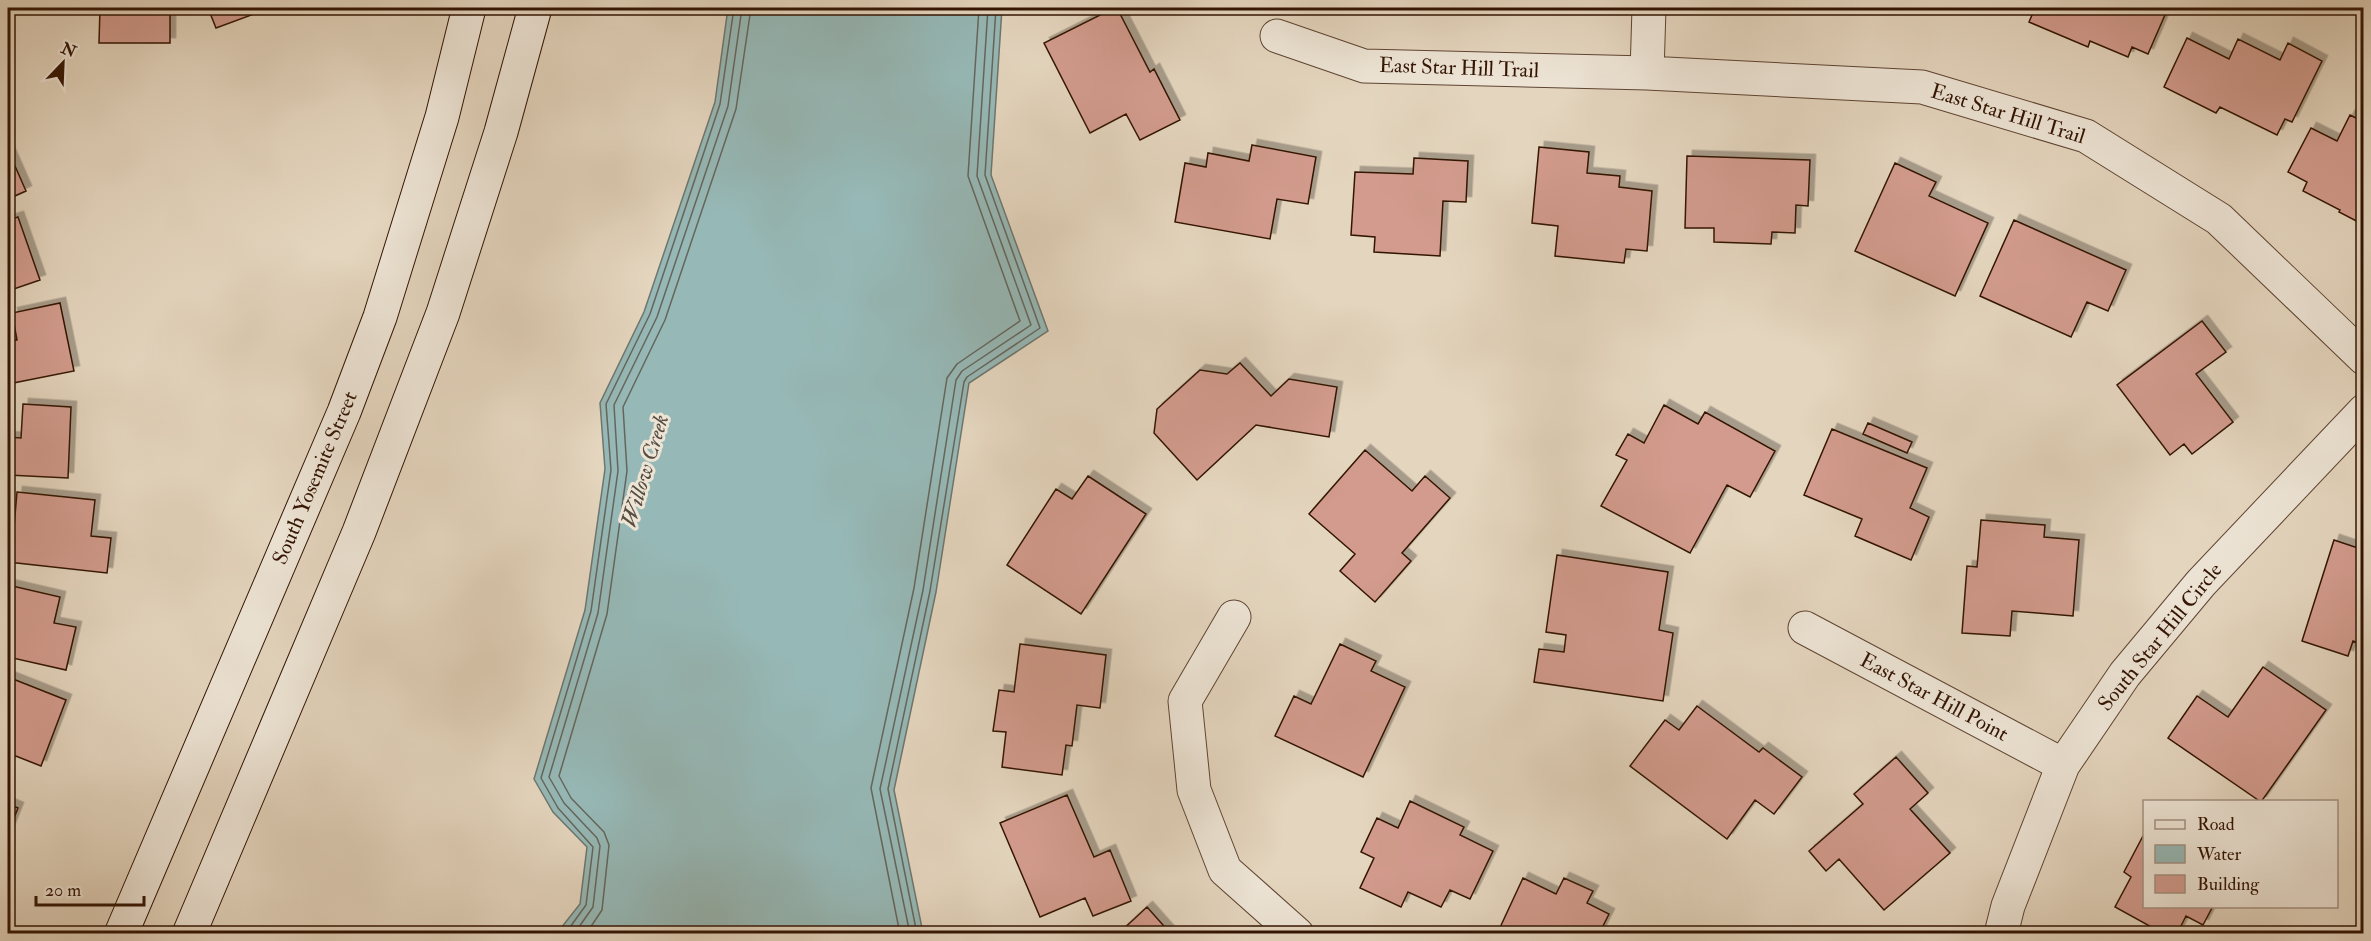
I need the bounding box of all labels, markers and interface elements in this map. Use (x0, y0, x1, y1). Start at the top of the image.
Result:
north arrow (33, 33, 93, 93)
text: N (57, 38, 80, 62)
street label: East Star Hill Trail (1378, 52, 1540, 84)
street label: East Star Hill Trail (1927, 78, 2089, 151)
street label: South Yosemite Street (266, 387, 364, 569)
water label: Willow Creek (615, 411, 675, 531)
street label: South Star Hill Circle (2092, 557, 2228, 717)
street label: East Star Hill Point (1855, 646, 2013, 748)
legend (2143, 800, 2338, 908)
text: Road (2197, 813, 2235, 836)
text: Water (2196, 843, 2241, 866)
scale bar (36, 869, 144, 907)
text: Building (2197, 873, 2260, 896)
text: 20 m (45, 879, 81, 902)

